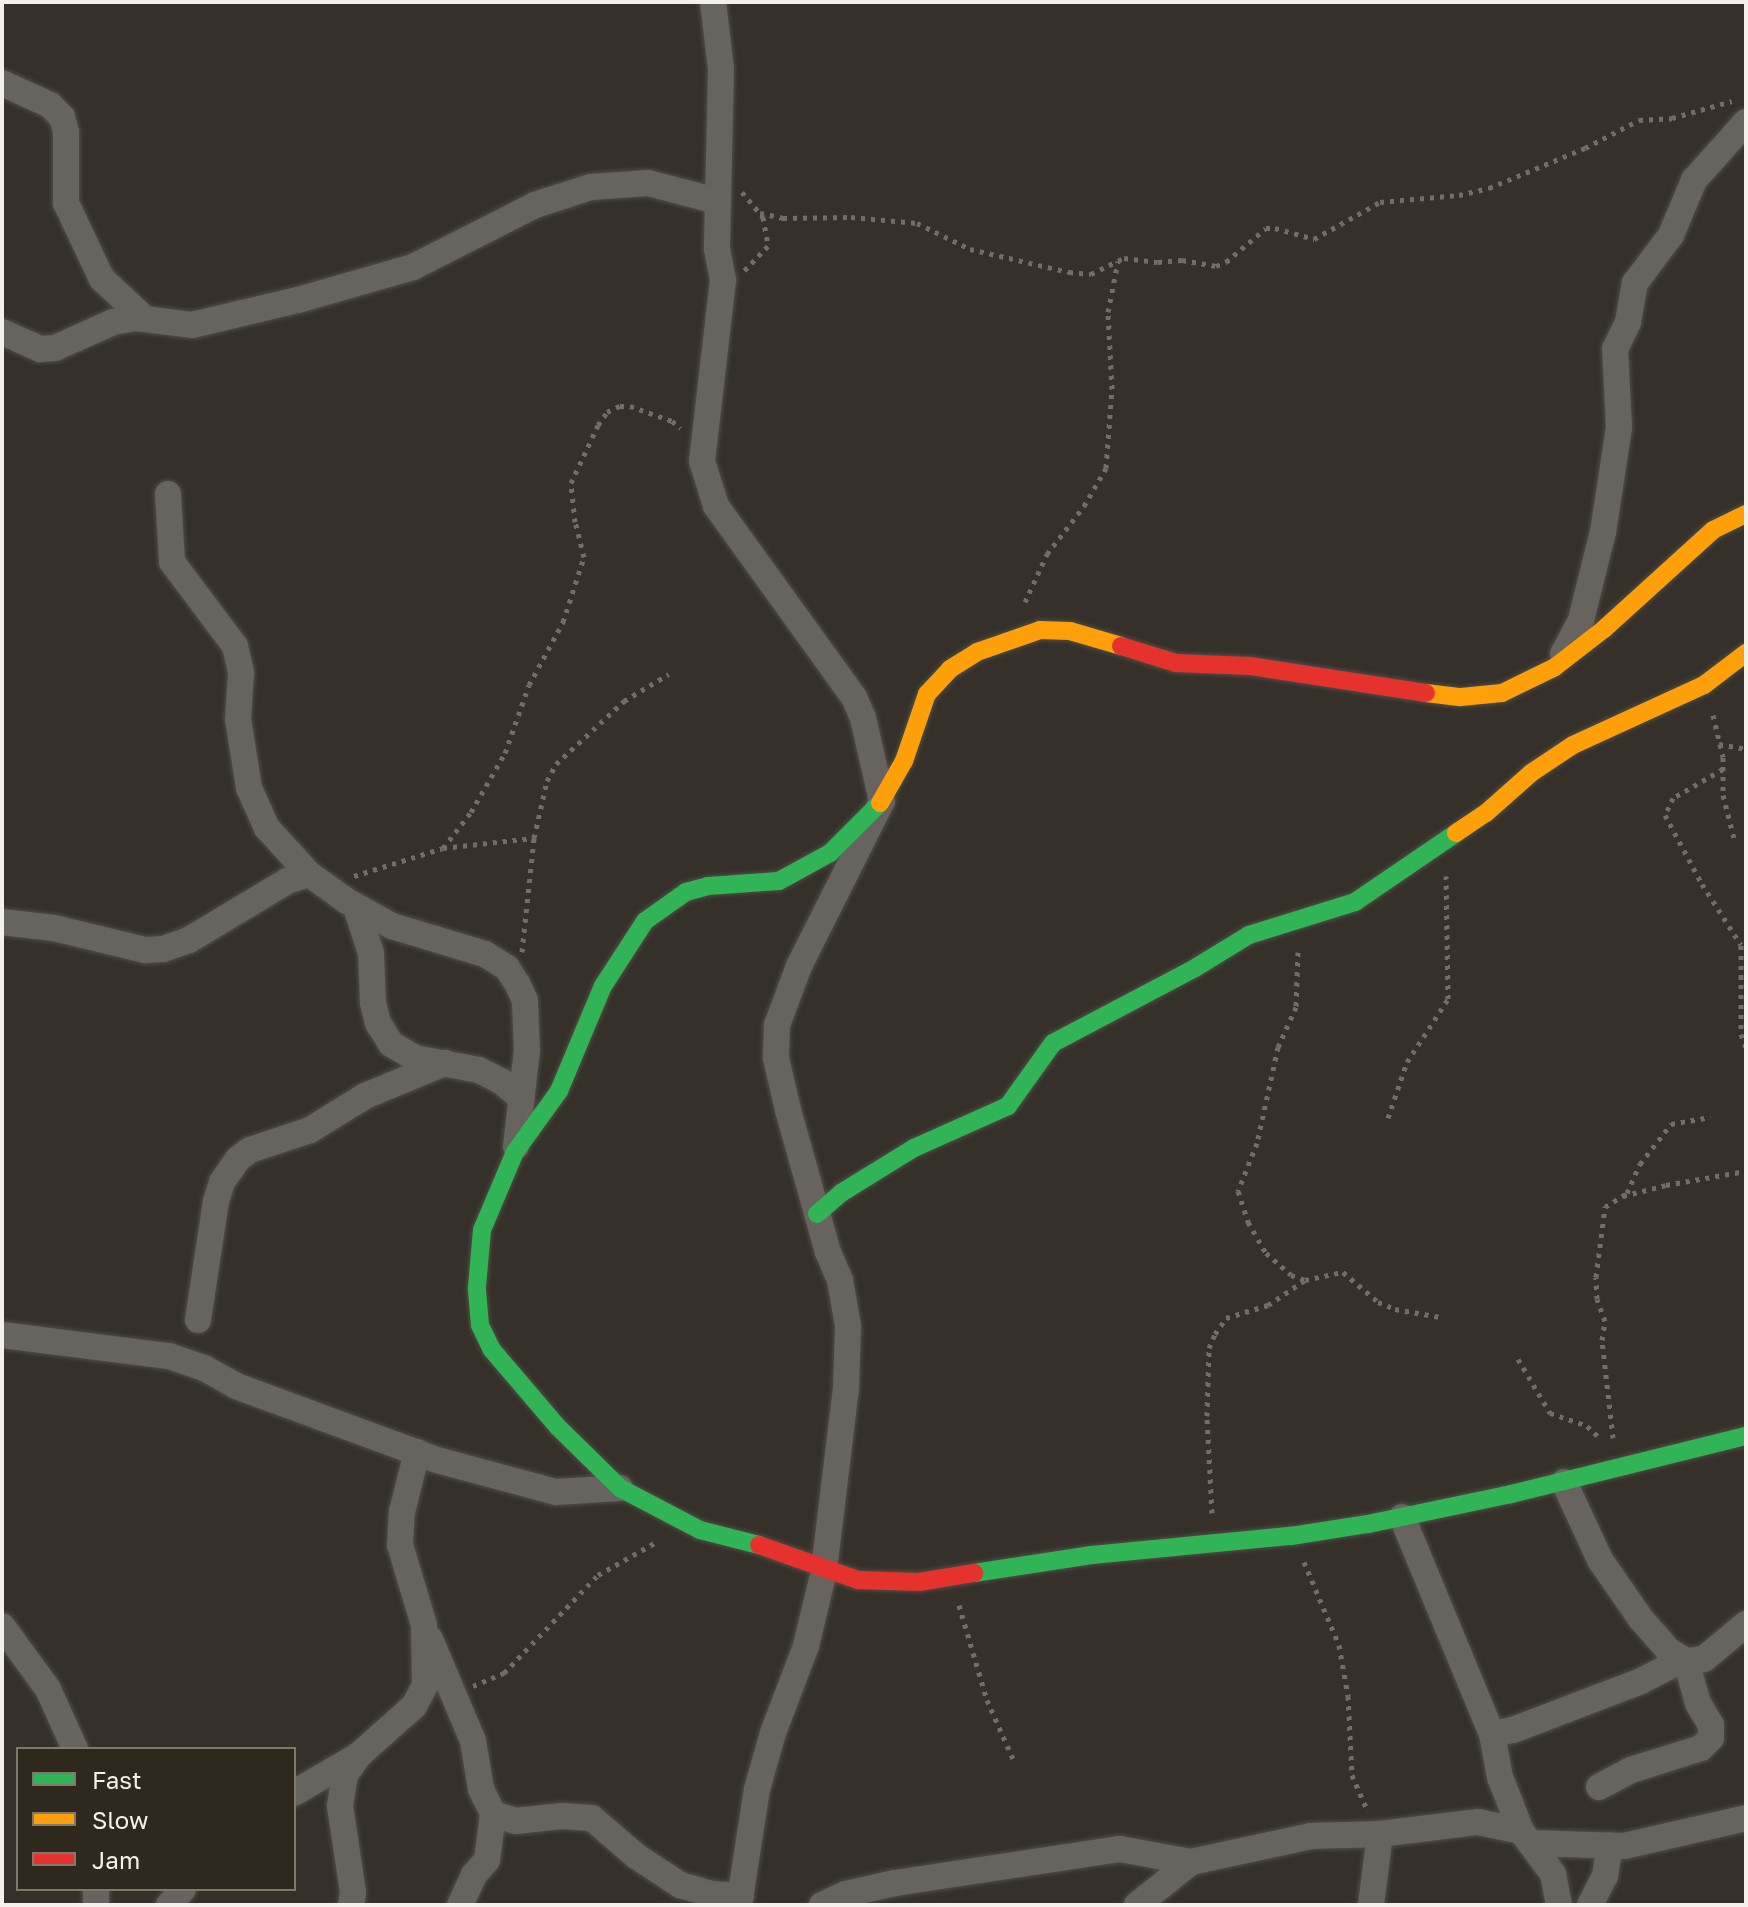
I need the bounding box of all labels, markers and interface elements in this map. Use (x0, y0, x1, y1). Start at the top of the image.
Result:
legend (16, 1747, 296, 1891)
text: Fast (92, 1765, 142, 1794)
text: Slow (92, 1805, 148, 1834)
text: Jam (92, 1845, 140, 1874)

